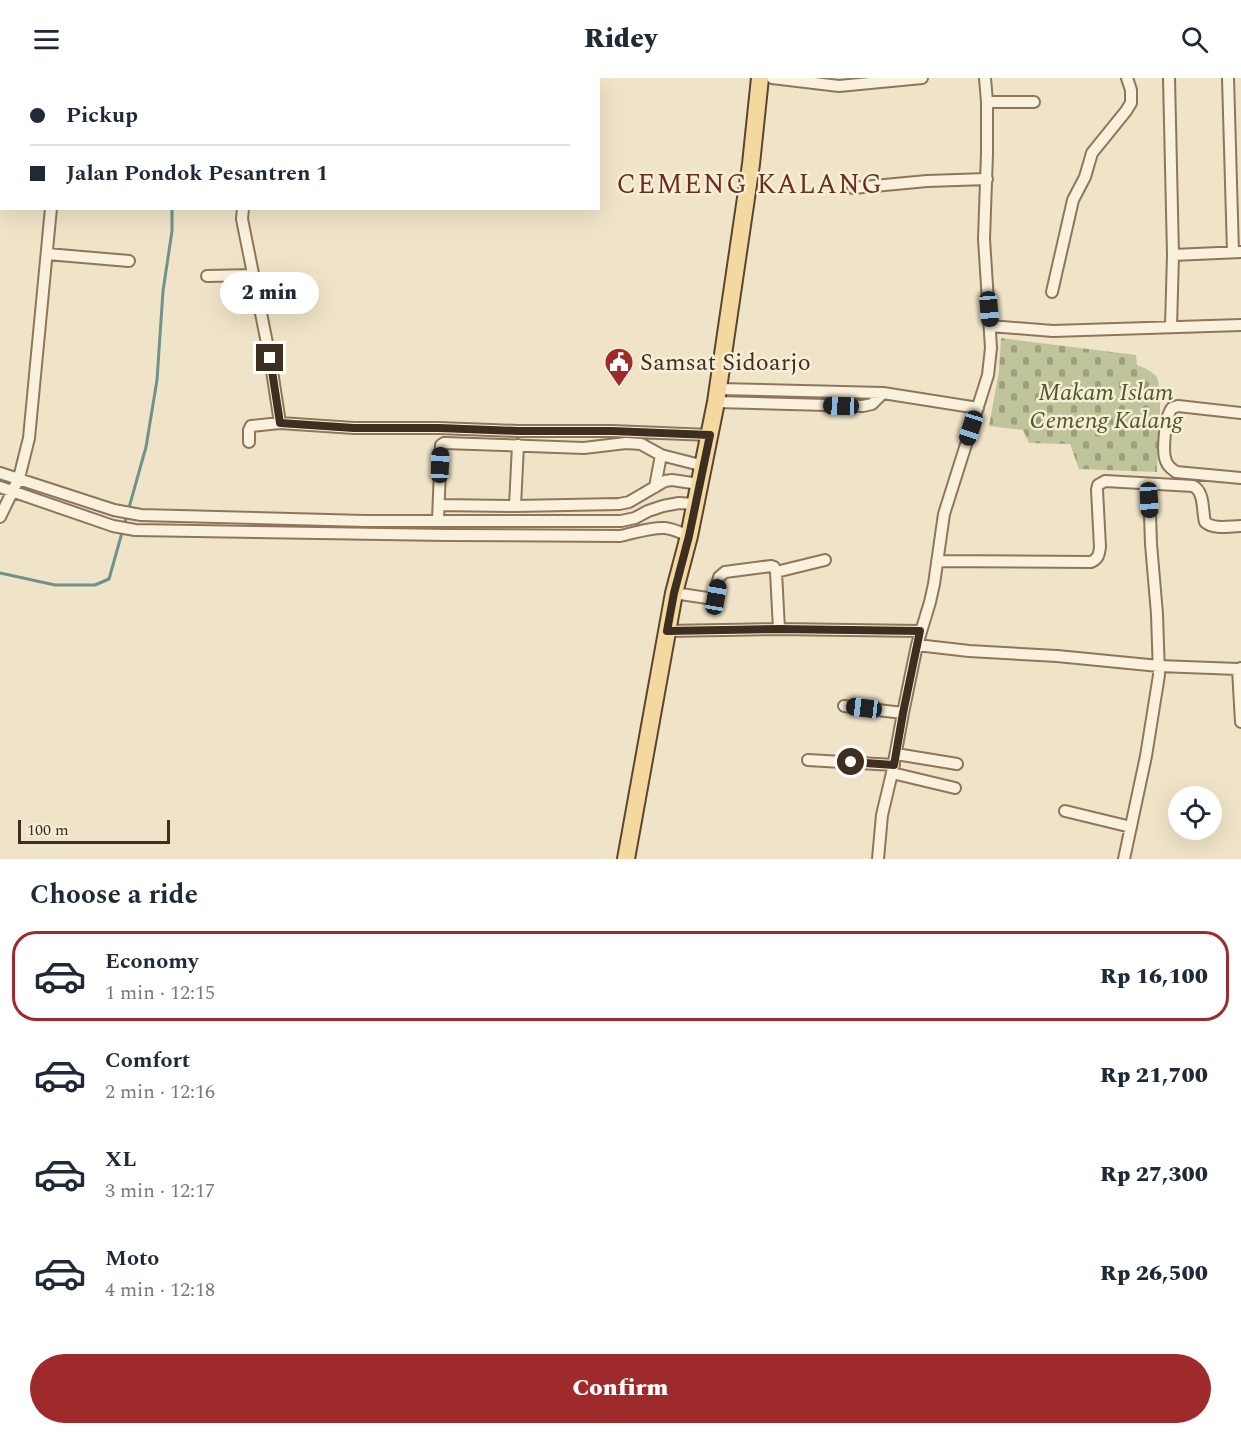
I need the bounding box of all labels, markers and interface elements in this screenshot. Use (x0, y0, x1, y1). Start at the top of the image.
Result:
text: Ridey (584, 18, 657, 60)
icon: menu (30, 23, 63, 56)
icon: search (1178, 23, 1211, 56)
text: Pickup (66, 99, 138, 132)
text: Jalan Pondok Pesantren 1 (66, 157, 328, 190)
district label: CEMENG KALANG (616, 164, 884, 206)
callout: 2 min (220, 271, 320, 313)
text: 2 min (242, 278, 297, 308)
car (978, 290, 1000, 328)
route end (256, 344, 283, 371)
place label: Samsat Sidoarjo (640, 345, 811, 381)
public building icon: Samsat Sidoarjo (603, 346, 635, 388)
park label: Makam Islam Cemeng Kalang (1029, 375, 1184, 439)
car (823, 396, 859, 416)
car (957, 408, 985, 448)
car (430, 447, 450, 483)
car (1139, 482, 1159, 518)
car (704, 578, 728, 616)
car (845, 697, 883, 719)
route start (837, 748, 864, 775)
map controls (1168, 786, 1222, 840)
button: locate (1168, 786, 1222, 840)
scale bar (18, 817, 170, 844)
text: 100 m (27, 818, 69, 842)
text: Choose a ride (30, 874, 198, 916)
text: Economy (105, 945, 198, 978)
icon: car (33, 949, 87, 1003)
text: Rp 16,100 (1100, 960, 1208, 993)
text: 1 min · 12:15 (105, 978, 215, 1008)
text: Comfort (105, 1044, 190, 1077)
icon: car (33, 1048, 87, 1102)
text: Rp 21,700 (1100, 1059, 1208, 1092)
text: 2 min · 12:16 (105, 1077, 215, 1107)
text: XL (105, 1143, 136, 1176)
icon: car (33, 1147, 87, 1201)
text: Rp 27,300 (1100, 1158, 1208, 1191)
text: 3 min · 12:17 (105, 1176, 215, 1206)
text: Moto (105, 1242, 159, 1275)
icon: car (33, 1246, 87, 1300)
text: Rp 26,500 (1100, 1257, 1208, 1290)
text: 4 min · 12:18 (105, 1275, 215, 1305)
button: Confirm (30, 1354, 1211, 1423)

